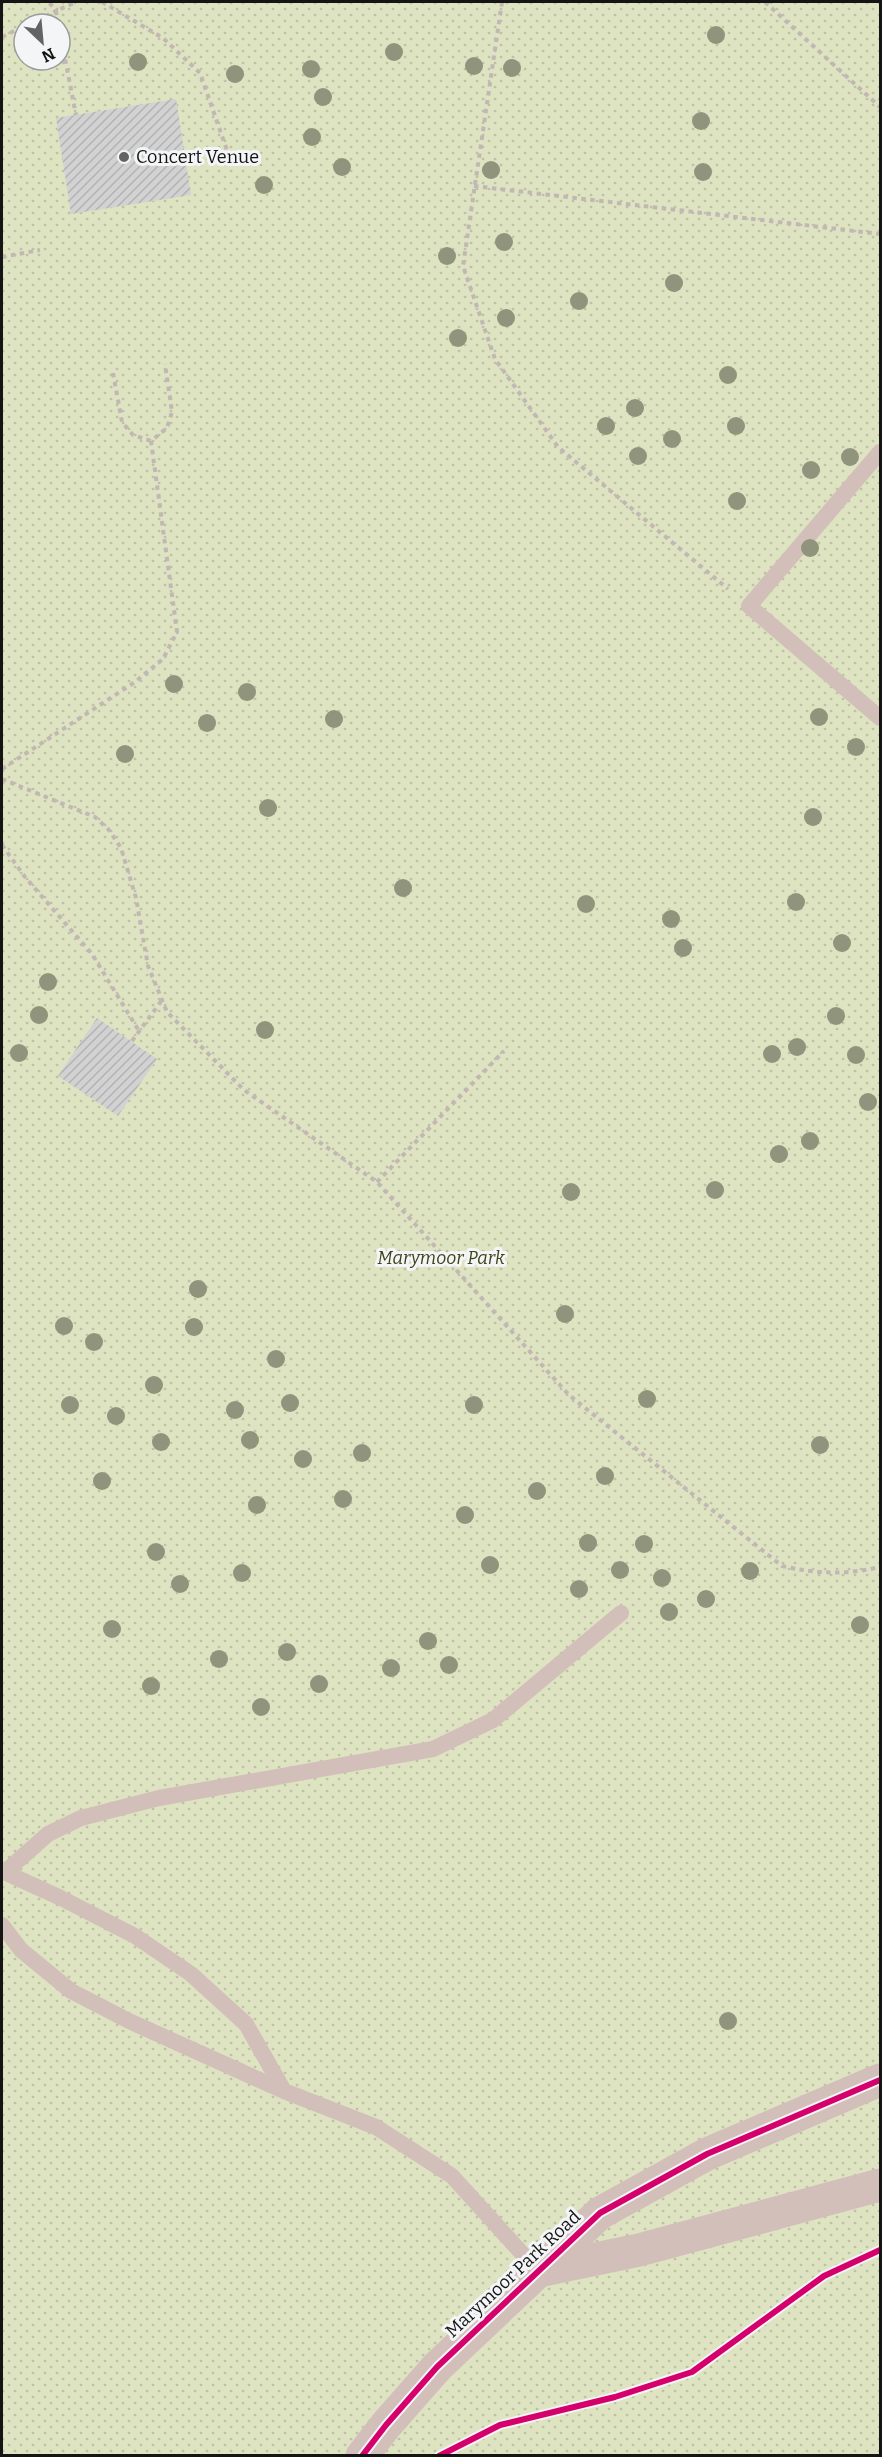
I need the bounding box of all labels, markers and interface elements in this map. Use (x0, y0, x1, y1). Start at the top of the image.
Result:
north arrow (12, 12, 72, 72)
text: N (39, 44, 58, 66)
place label: Concert Venue (136, 146, 259, 168)
marker: Concert Venue (117, 150, 131, 164)
park label: Marymoor Park (377, 1247, 505, 1269)
street label: Marymoor Park Road (441, 2206, 585, 2342)

